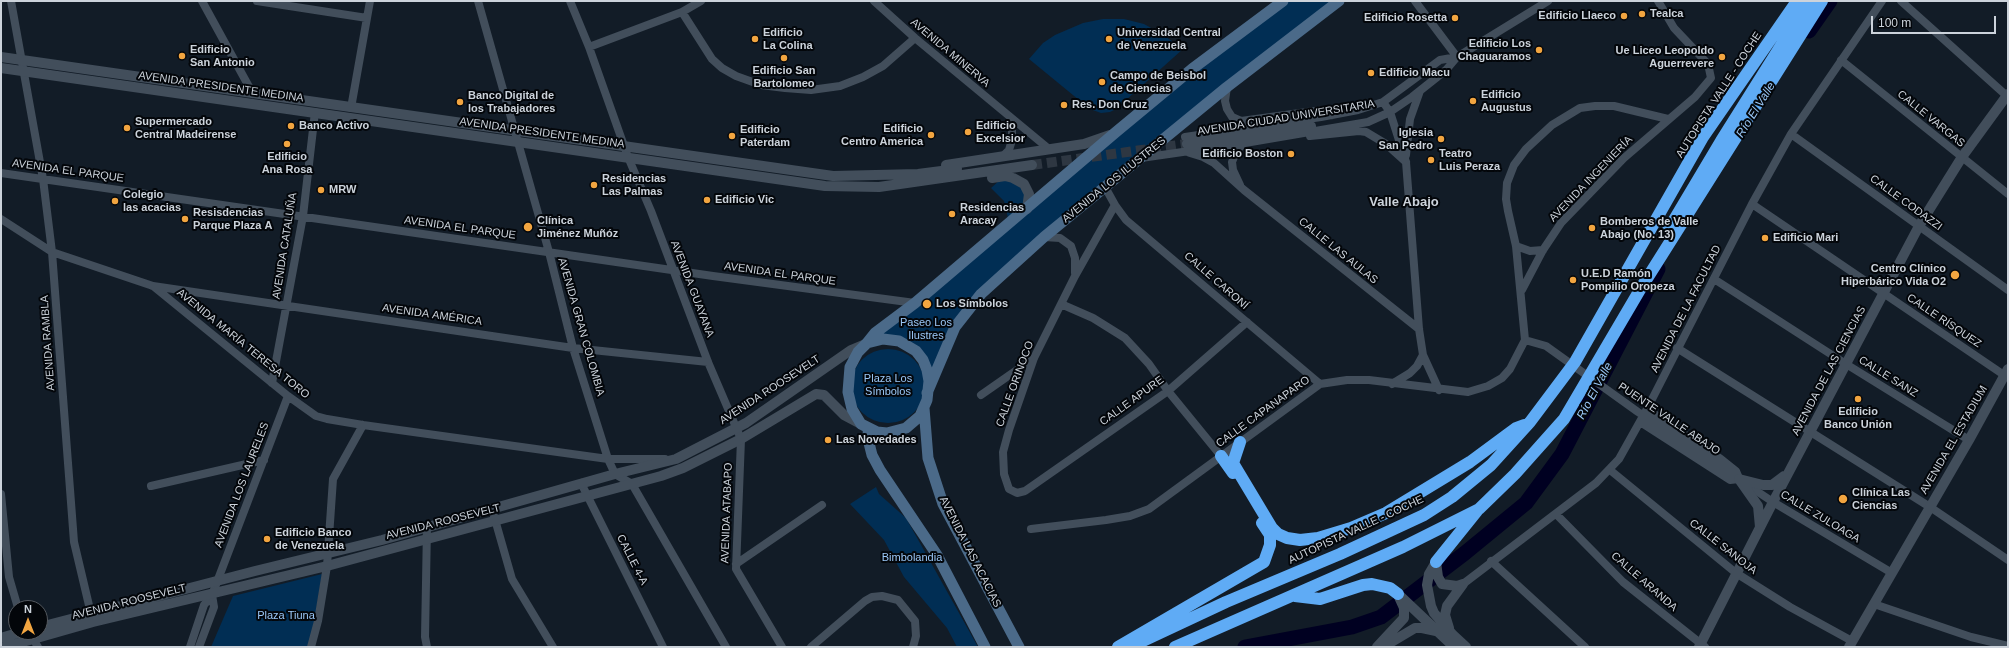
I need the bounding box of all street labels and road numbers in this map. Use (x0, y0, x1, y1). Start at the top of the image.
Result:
street label: AVENIDA MINERVA (908, 16, 992, 90)
street label: AUTOPISTA VALLE - COCHE (1673, 30, 1765, 160)
street label: AVENIDA PRESIDENTE MEDINA (138, 69, 304, 105)
street label: CALLE VARGAS (1895, 88, 1967, 150)
street label: AVENIDA CIUDAD UNIVERSITARIA (1196, 97, 1376, 139)
street label: AVENIDA PRESIDENTE MEDINA (459, 115, 625, 151)
street label: AVENIDA INGENIERÍA (1547, 133, 1635, 225)
street label: AVENIDA LOS ILUSTRES (1060, 134, 1168, 226)
street label: AVENIDA EL PARQUE (11, 157, 125, 185)
street label: CALLE CODAZZI (1867, 172, 1945, 234)
street label: AVENIDA CATALUÑA (270, 192, 300, 300)
street label: AVENIDA EL PARQUE (403, 214, 517, 242)
street label: CALLE LAS AULAS (1296, 215, 1380, 287)
street label: AVENIDA GUAYANA (667, 239, 717, 339)
street label: AVENIDA DE LA FACULTAD (1648, 243, 1724, 375)
street label: CALLE CARONÍ (1181, 250, 1251, 312)
street label: AVENIDA GRAN COLOMBIA (555, 256, 607, 398)
street label: AVENIDA EL PARQUE (723, 260, 837, 288)
street label: AVENIDA MARÍA TERESA TORO (174, 286, 312, 402)
street label: CALLE RÍSQUEZ (1904, 291, 1984, 351)
street label: AVENIDA RAMBLA (38, 295, 58, 391)
street label: AVENIDA AMÉRICA (381, 301, 483, 329)
street label: AVENIDA DE LAS CIENCIAS (1789, 304, 1869, 438)
street label: CALLE ORINOCO (993, 339, 1037, 429)
street label: AVENIDA ROOSEVELT (717, 353, 823, 427)
street label: CALLE SANZ (1856, 354, 1920, 400)
street label: CALLE APURE (1097, 373, 1167, 429)
street label: CALLE CAPANAPARO (1214, 374, 1312, 450)
street label: PUENTE VALLE ABAJO (1615, 380, 1723, 458)
street label: AVENIDA EL ESTADIUM (1918, 383, 1990, 497)
street label: AVENIDA LOS LAURELES (212, 421, 272, 549)
street label: AVENIDA ATABAPO (719, 462, 735, 564)
street label: CALLE ZULOAGA (1778, 488, 1862, 546)
street label: AUTOPISTA VALLE - COCHE (1286, 493, 1426, 567)
street label: AVENIDA LAS ACACIAS (936, 494, 1004, 610)
street label: AVENIDA ROOSEVELT (385, 501, 501, 543)
street label: CALLE SANOJA (1687, 517, 1759, 577)
street label: CALLE 4-A (614, 532, 650, 588)
street label: CALLE ARANDA (1608, 550, 1680, 614)
street label: AVENIDA ROOSEVELT (71, 581, 187, 623)

